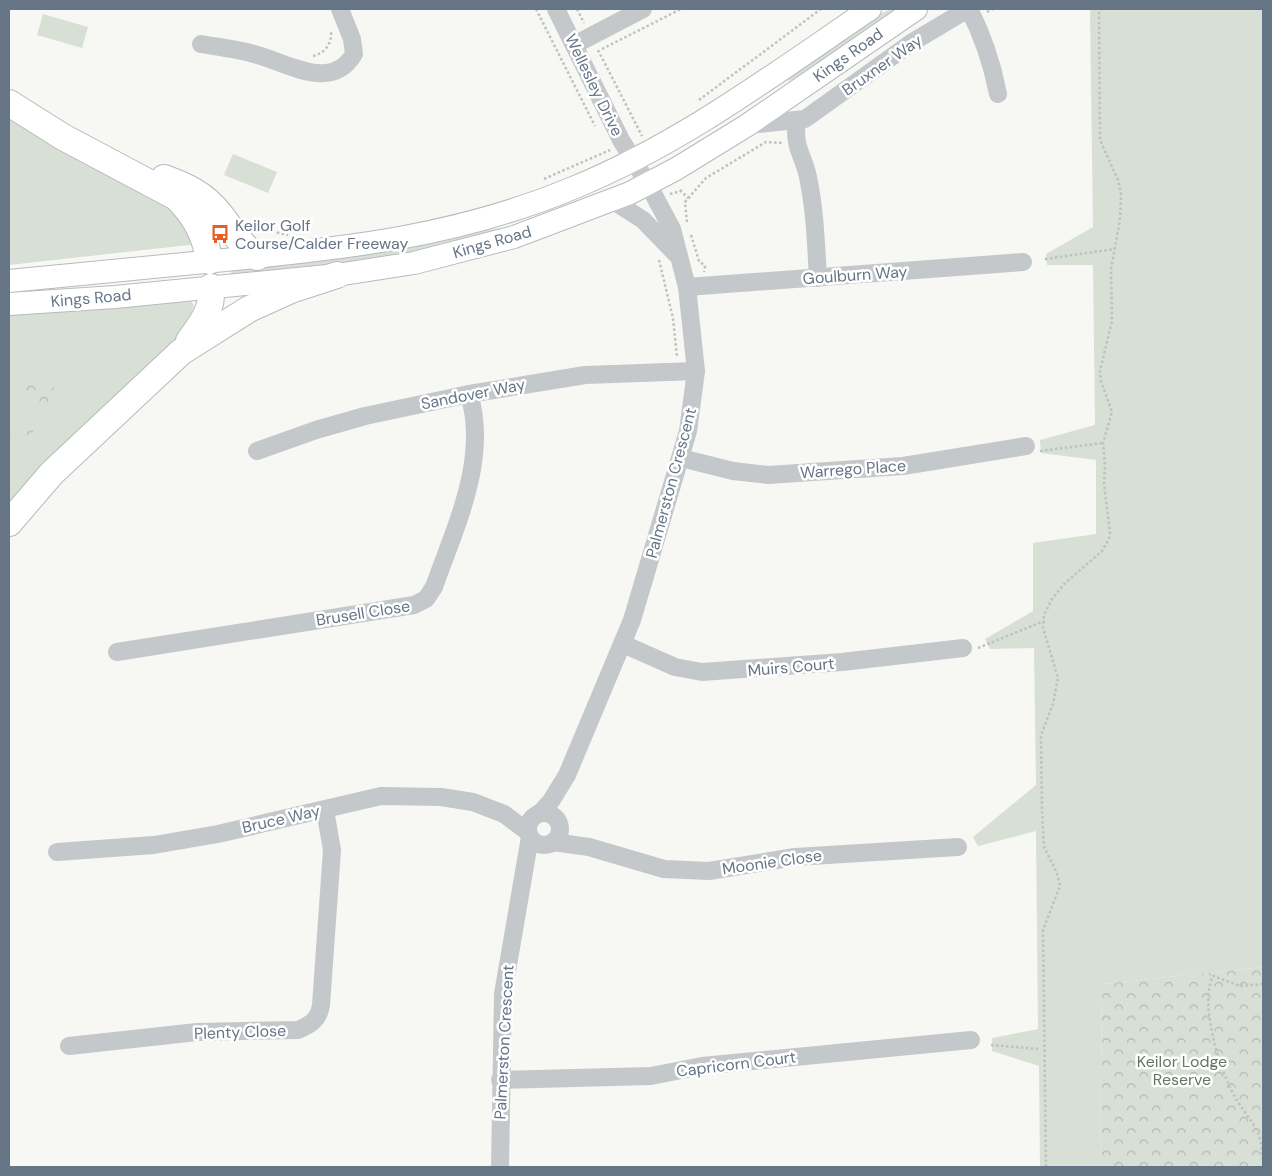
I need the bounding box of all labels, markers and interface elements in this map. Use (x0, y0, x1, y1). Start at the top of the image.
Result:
street label: Kings Road (809, 23, 887, 87)
street label: Wellesley Drive (560, 30, 628, 140)
street label: Bruxner Way (838, 30, 926, 100)
place label: Keilor Golf Course/Calder Freeway (235, 215, 408, 254)
street label: Kings Road (450, 221, 534, 263)
bus stop icon: Keilor Golf Course/Calder Freeway (209, 223, 231, 245)
street label: Goulburn Way (802, 261, 908, 289)
street label: Kings Road (50, 284, 132, 312)
street label: Sandover Way (419, 374, 527, 414)
street label: Palmerston Crescent (641, 405, 701, 561)
street label: Warrego Place (799, 455, 907, 483)
street label: Brusell Close (314, 595, 412, 631)
street label: Muirs Court (747, 653, 835, 681)
street label: Bruce Way (240, 800, 322, 838)
street label: Moonie Close (721, 845, 823, 879)
street label: Palmerston Crescent (489, 964, 519, 1120)
street label: Plenty Close (194, 1020, 286, 1044)
street label: Capricorn Court (675, 1046, 797, 1082)
park label: Keilor Lodge Reserve (1137, 1051, 1227, 1090)

